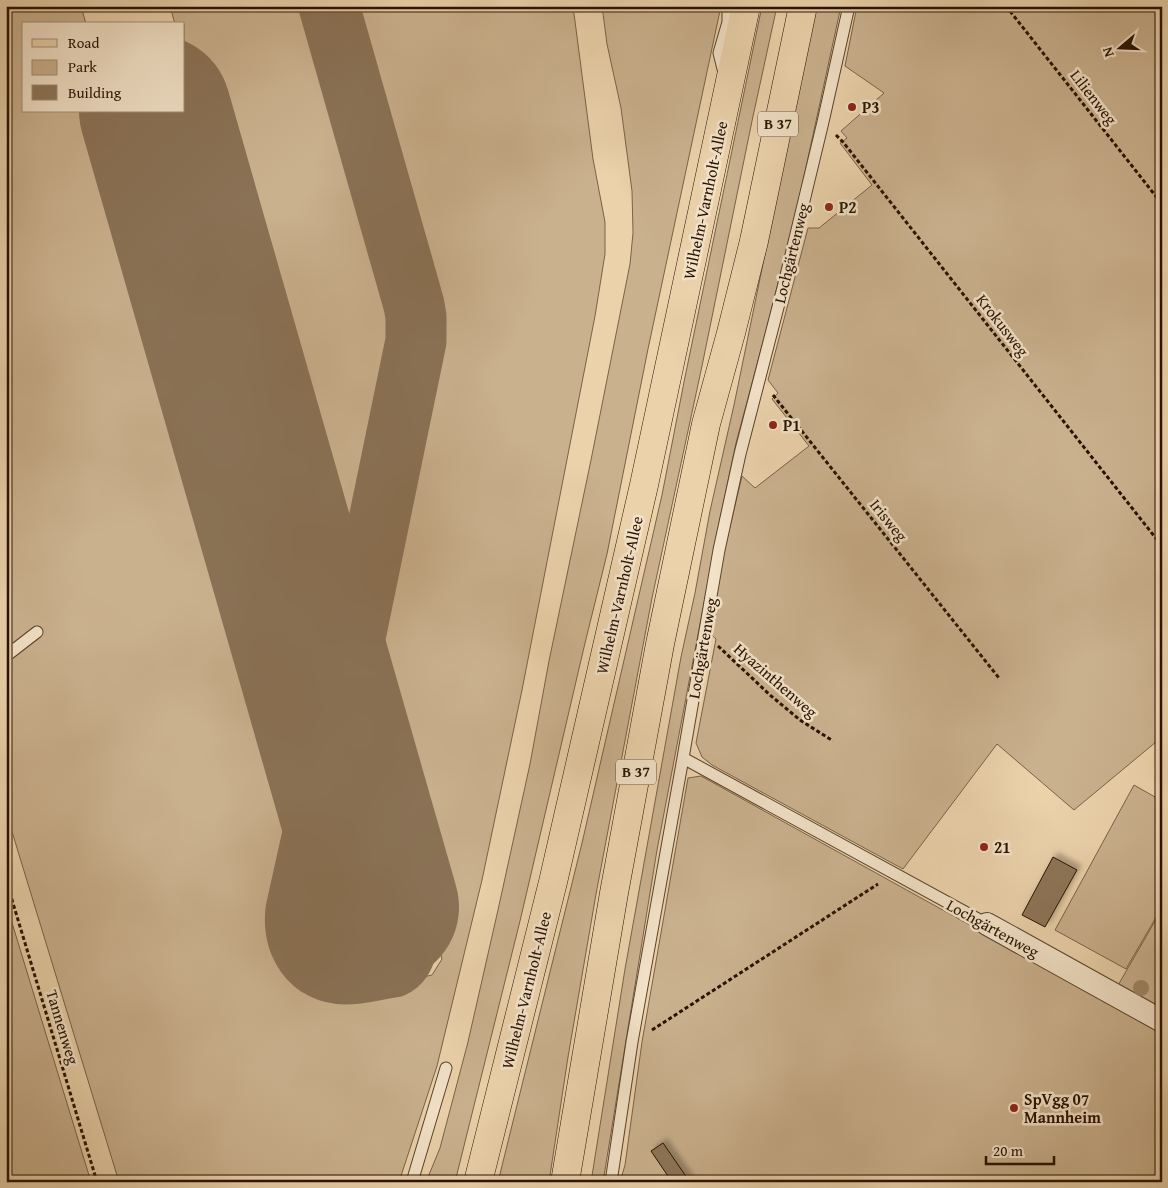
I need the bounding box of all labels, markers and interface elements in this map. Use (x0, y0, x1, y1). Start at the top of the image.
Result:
legend (22, 22, 185, 112)
north arrow (1096, 22, 1146, 72)
text: Road (68, 32, 99, 53)
text: N (1097, 44, 1119, 60)
text: Park (68, 56, 97, 77)
street label: Lilienweg (1065, 64, 1123, 130)
text: Building (68, 82, 122, 103)
place label: P3 (862, 95, 880, 119)
marker: P3 (846, 101, 858, 113)
road number: B 37 (758, 112, 798, 136)
street label: Wilhelm-Varnholt-Allee (676, 119, 734, 281)
place label: P2 (839, 195, 857, 219)
street label: Lochgärtenweg (767, 200, 815, 306)
marker: P2 (823, 201, 835, 213)
street label: Krokusweg (971, 289, 1035, 361)
place label: P1 (783, 413, 801, 437)
marker: P1 (767, 419, 779, 431)
street label: Irisweg (864, 493, 914, 547)
street label: Wilhelm-Varnholt-Allee (589, 514, 649, 676)
street label: Lochgärtenweg (681, 595, 723, 701)
street label: Hyazinthenweg (729, 637, 823, 723)
road number: B 37 (616, 760, 656, 784)
place label: 21 (994, 835, 1011, 859)
marker: 21 (978, 841, 990, 853)
street label: Lochgärtenweg (942, 893, 1044, 963)
street label: Wilhelm-Varnholt-Allee (495, 909, 557, 1071)
street label: Tannenweg (40, 987, 86, 1067)
place label: SpVgg 07 Mannheim (1024, 1087, 1101, 1129)
marker: SpVgg 07 Mannheim (1008, 1102, 1020, 1114)
scale bar (986, 1133, 1053, 1165)
text: 20 m (993, 1140, 1024, 1161)

